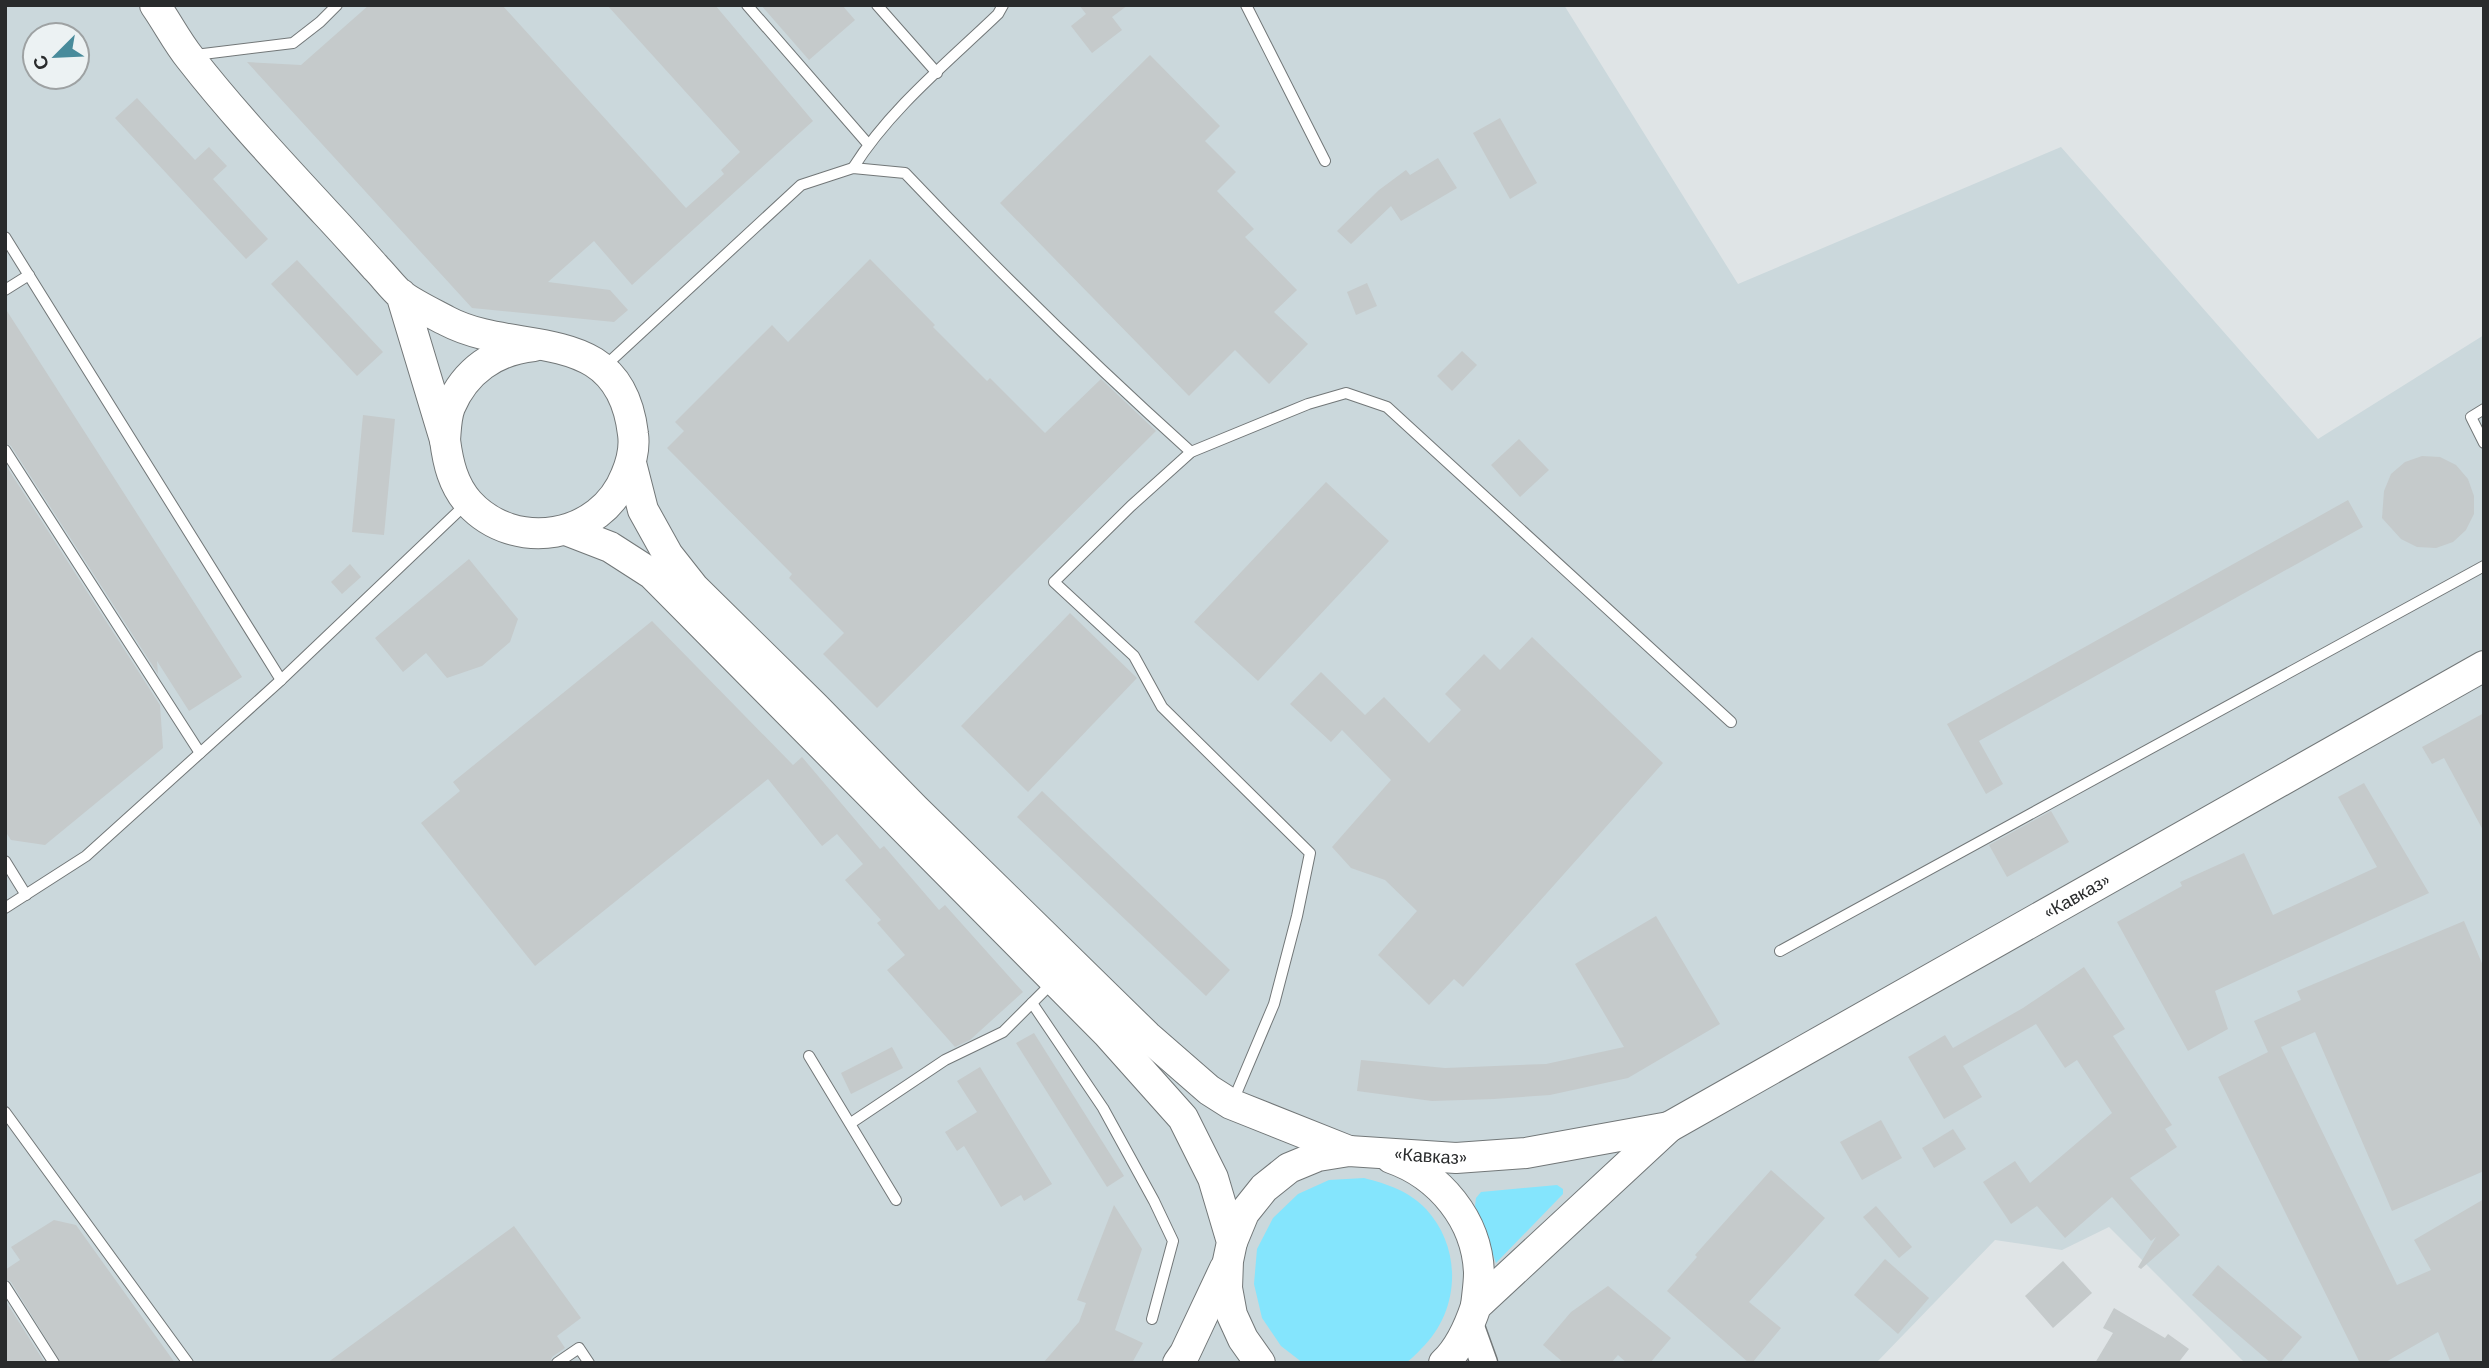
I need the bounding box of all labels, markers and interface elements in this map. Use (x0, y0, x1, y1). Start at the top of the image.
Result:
north arrow (21, 21, 91, 91)
text: С (27, 51, 55, 74)
street label: «Кавказ» (2039, 868, 2115, 925)
street label: «Кавказ» (1394, 1142, 1468, 1170)

